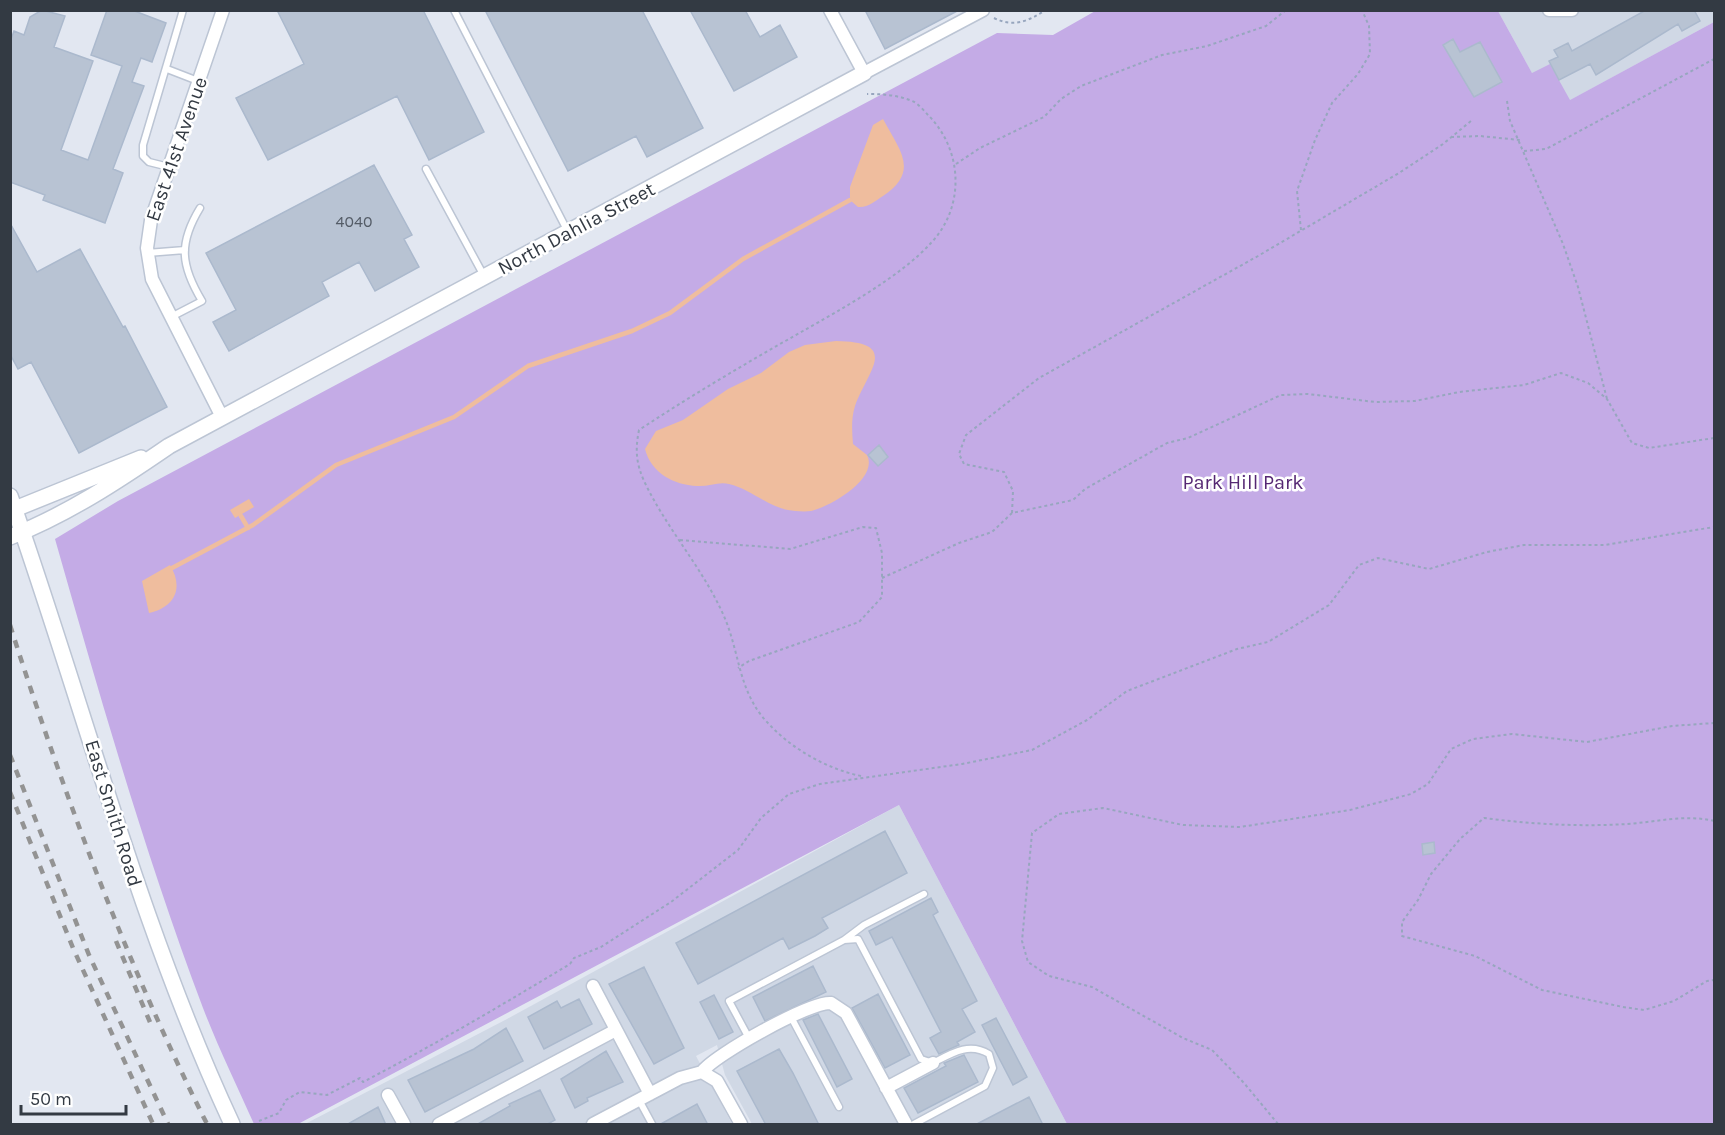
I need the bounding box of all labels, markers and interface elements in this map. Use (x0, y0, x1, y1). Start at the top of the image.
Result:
street label: East 41st Avenue (141, 74, 212, 224)
street label: North Dahlia Street (494, 177, 659, 280)
house number: 4040 (336, 212, 372, 231)
park label: Park Hill Park (1182, 471, 1304, 494)
street label: East Smith Road (80, 737, 147, 889)
scale bar (21, 1078, 126, 1116)
text: 50 m (30, 1088, 72, 1110)

